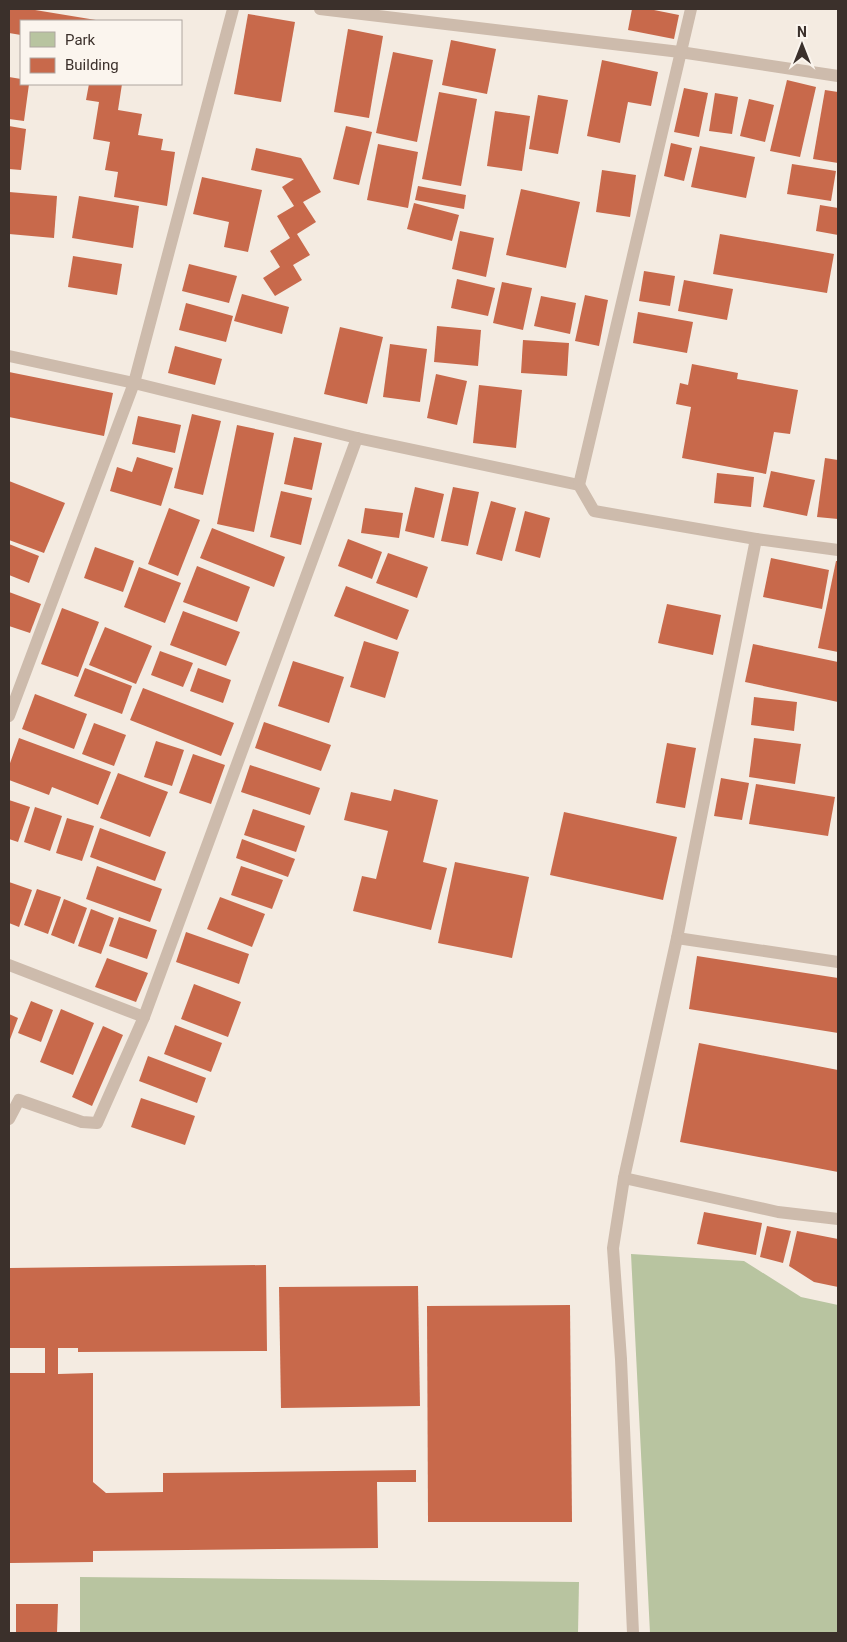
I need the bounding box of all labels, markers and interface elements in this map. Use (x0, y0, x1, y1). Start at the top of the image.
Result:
legend (20, 20, 182, 85)
north arrow (777, 20, 827, 70)
text: N (797, 24, 807, 40)
text: Park (65, 31, 96, 49)
text: Building (65, 56, 119, 74)

